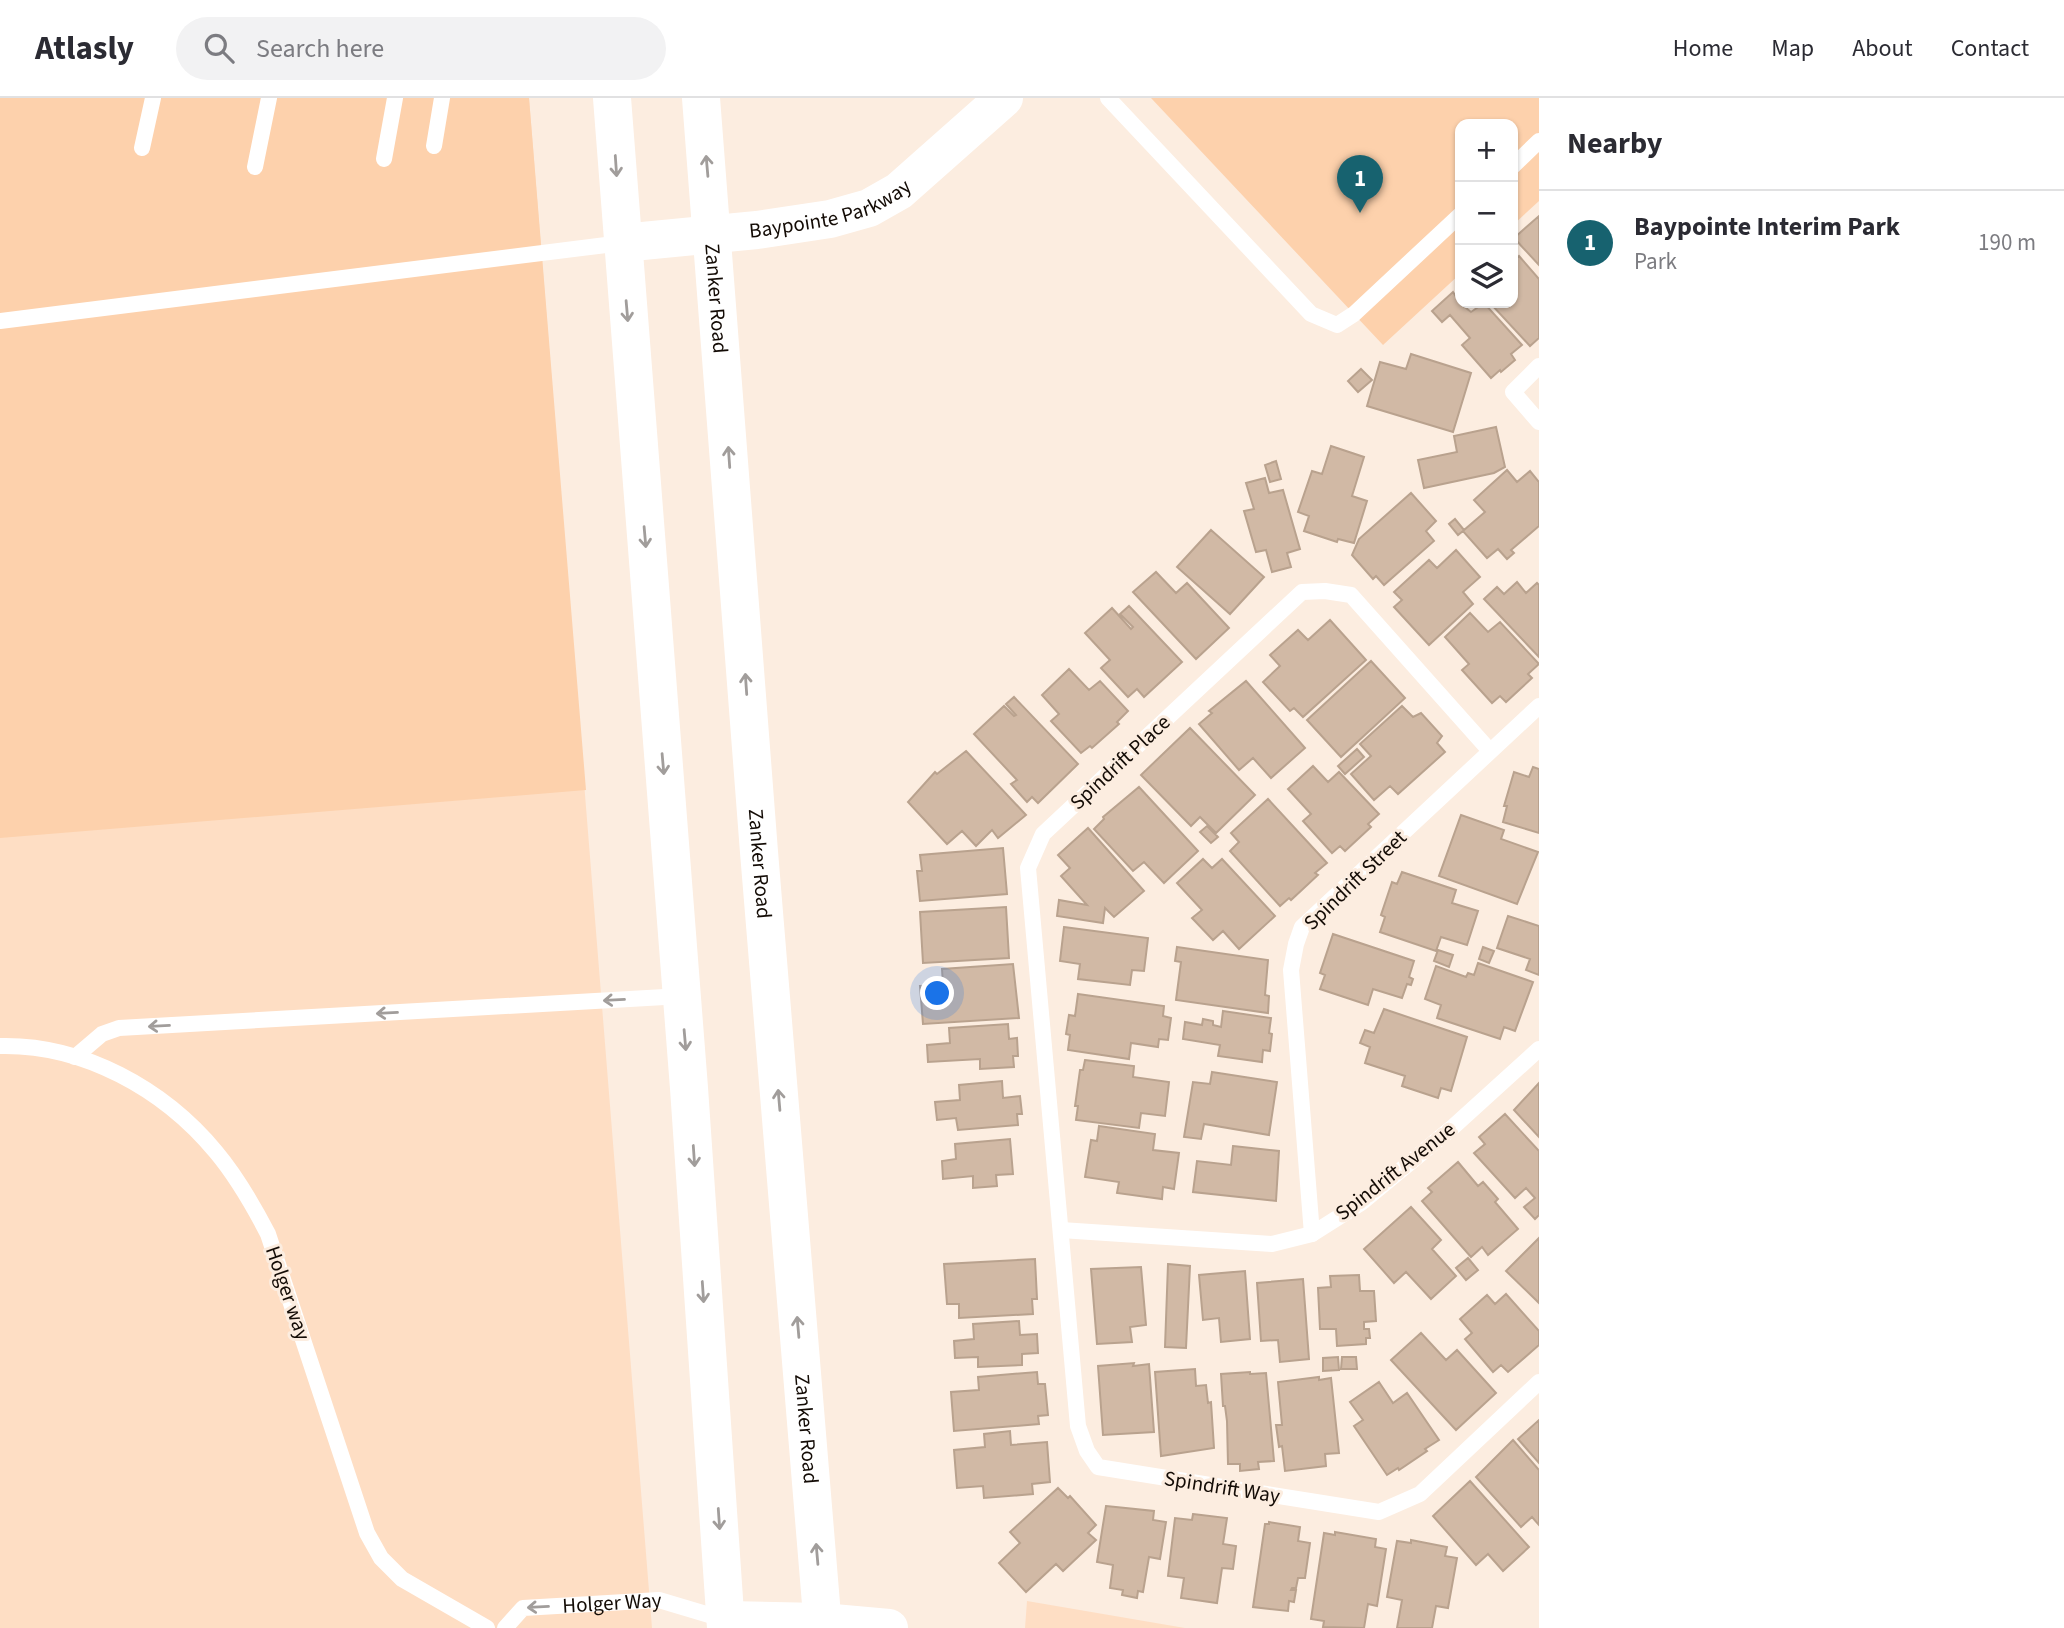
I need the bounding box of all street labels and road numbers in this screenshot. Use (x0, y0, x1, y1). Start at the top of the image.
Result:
street label: Baypointe Parkway (748, 172, 918, 246)
street label: Zanker Road (697, 242, 736, 354)
street label: Spindrift Place (1063, 707, 1177, 817)
street label: Zanker Road (741, 808, 779, 920)
street label: Spindrift Street (1297, 823, 1413, 937)
street label: Spindrift Avenue (1329, 1115, 1461, 1227)
street label: Holger way (258, 1242, 318, 1344)
street label: Zanker Road (787, 1373, 826, 1485)
street label: Spindrift Way (1162, 1463, 1282, 1511)
street label: Holger Way (562, 1585, 663, 1621)

